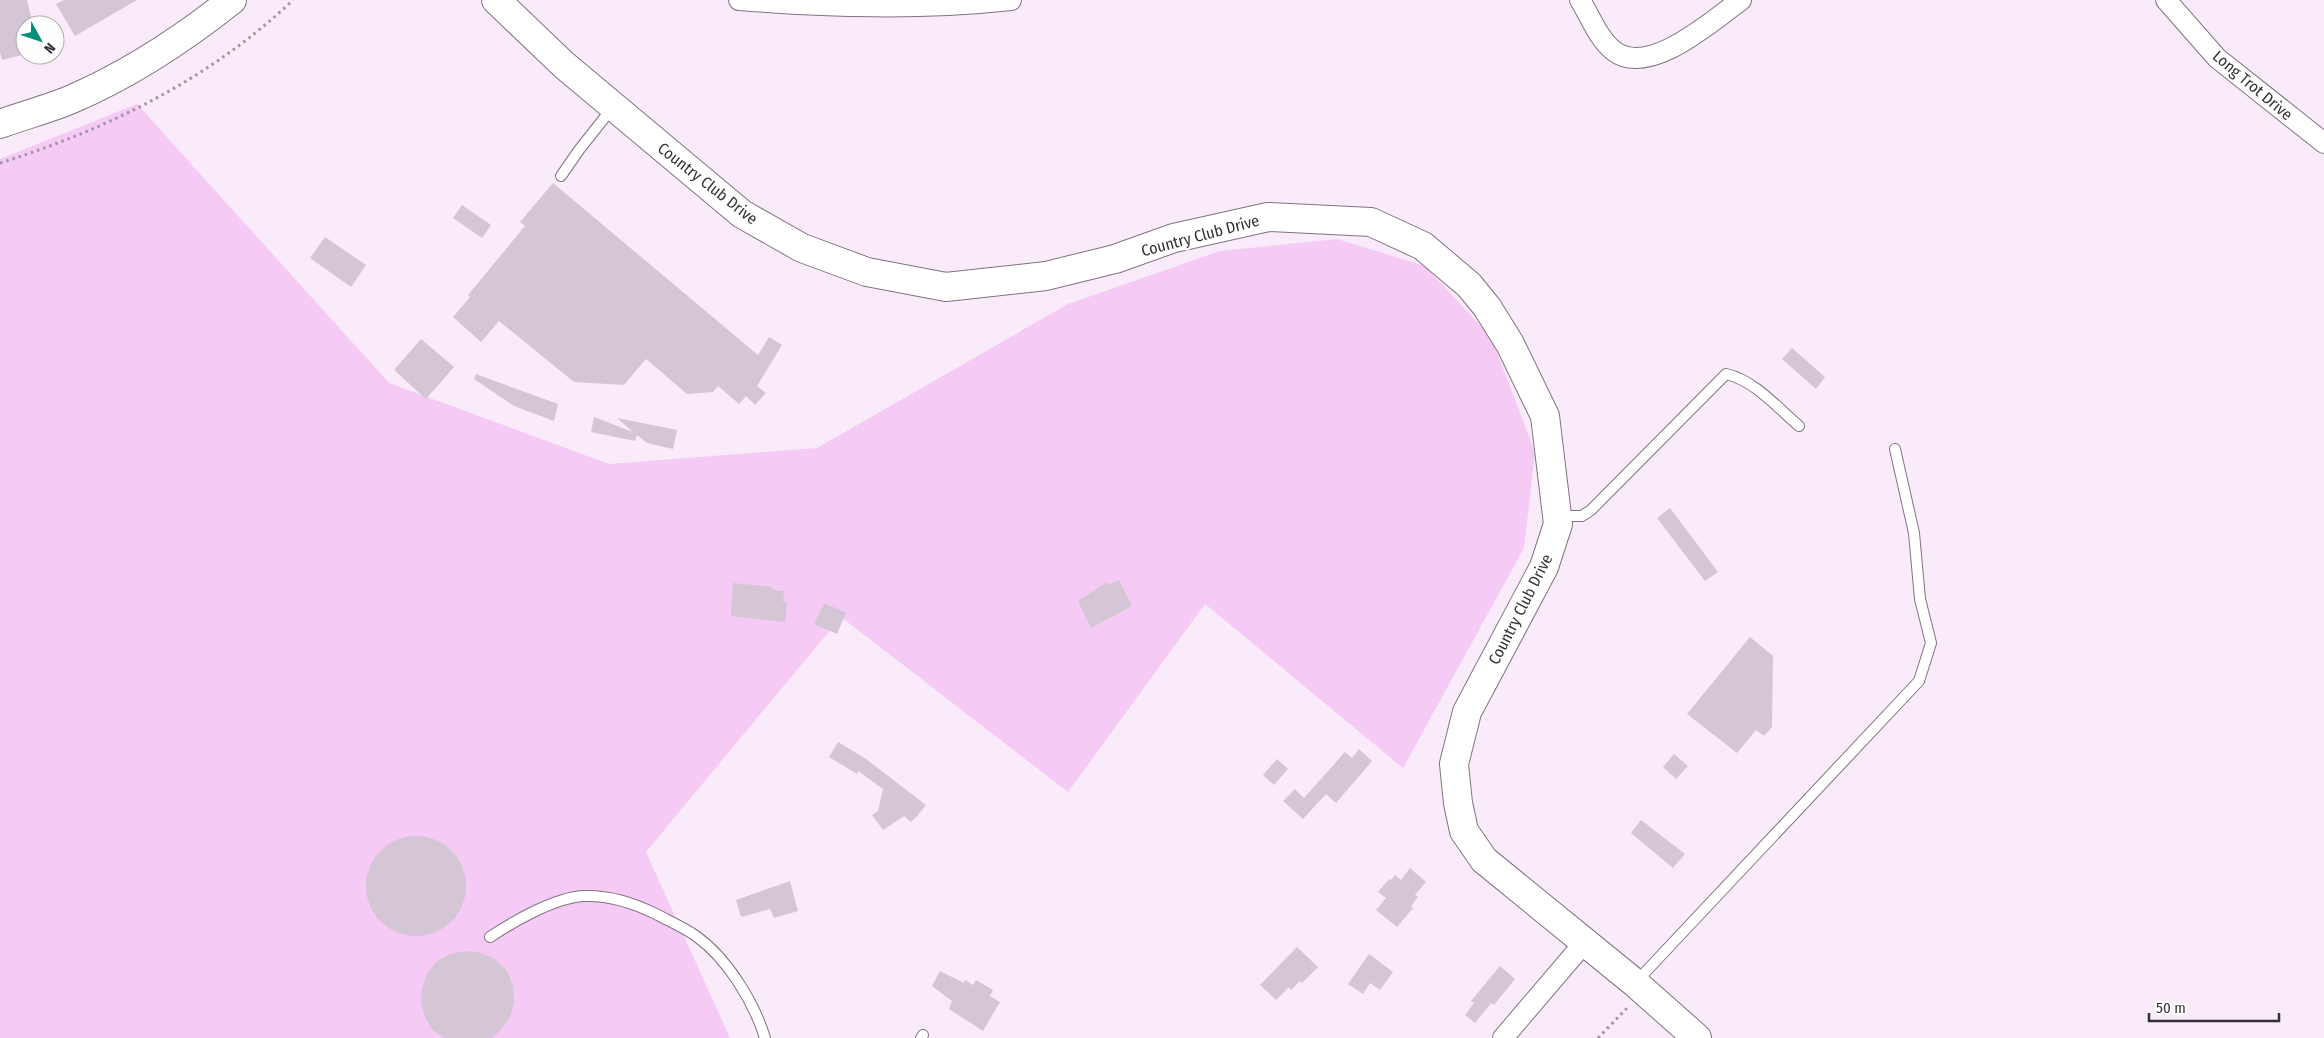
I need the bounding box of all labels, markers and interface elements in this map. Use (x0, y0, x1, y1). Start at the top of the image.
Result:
north arrow (15, 15, 65, 65)
text: N (40, 39, 59, 57)
street label: Long Trot Drive (2209, 47, 2296, 124)
street label: Country Club Drive (654, 139, 761, 228)
street label: Country Club Drive (1139, 211, 1261, 260)
street label: Country Club Drive (1484, 551, 1557, 668)
scale bar (2149, 990, 2279, 1022)
text: 50 m (2156, 999, 2186, 1017)

